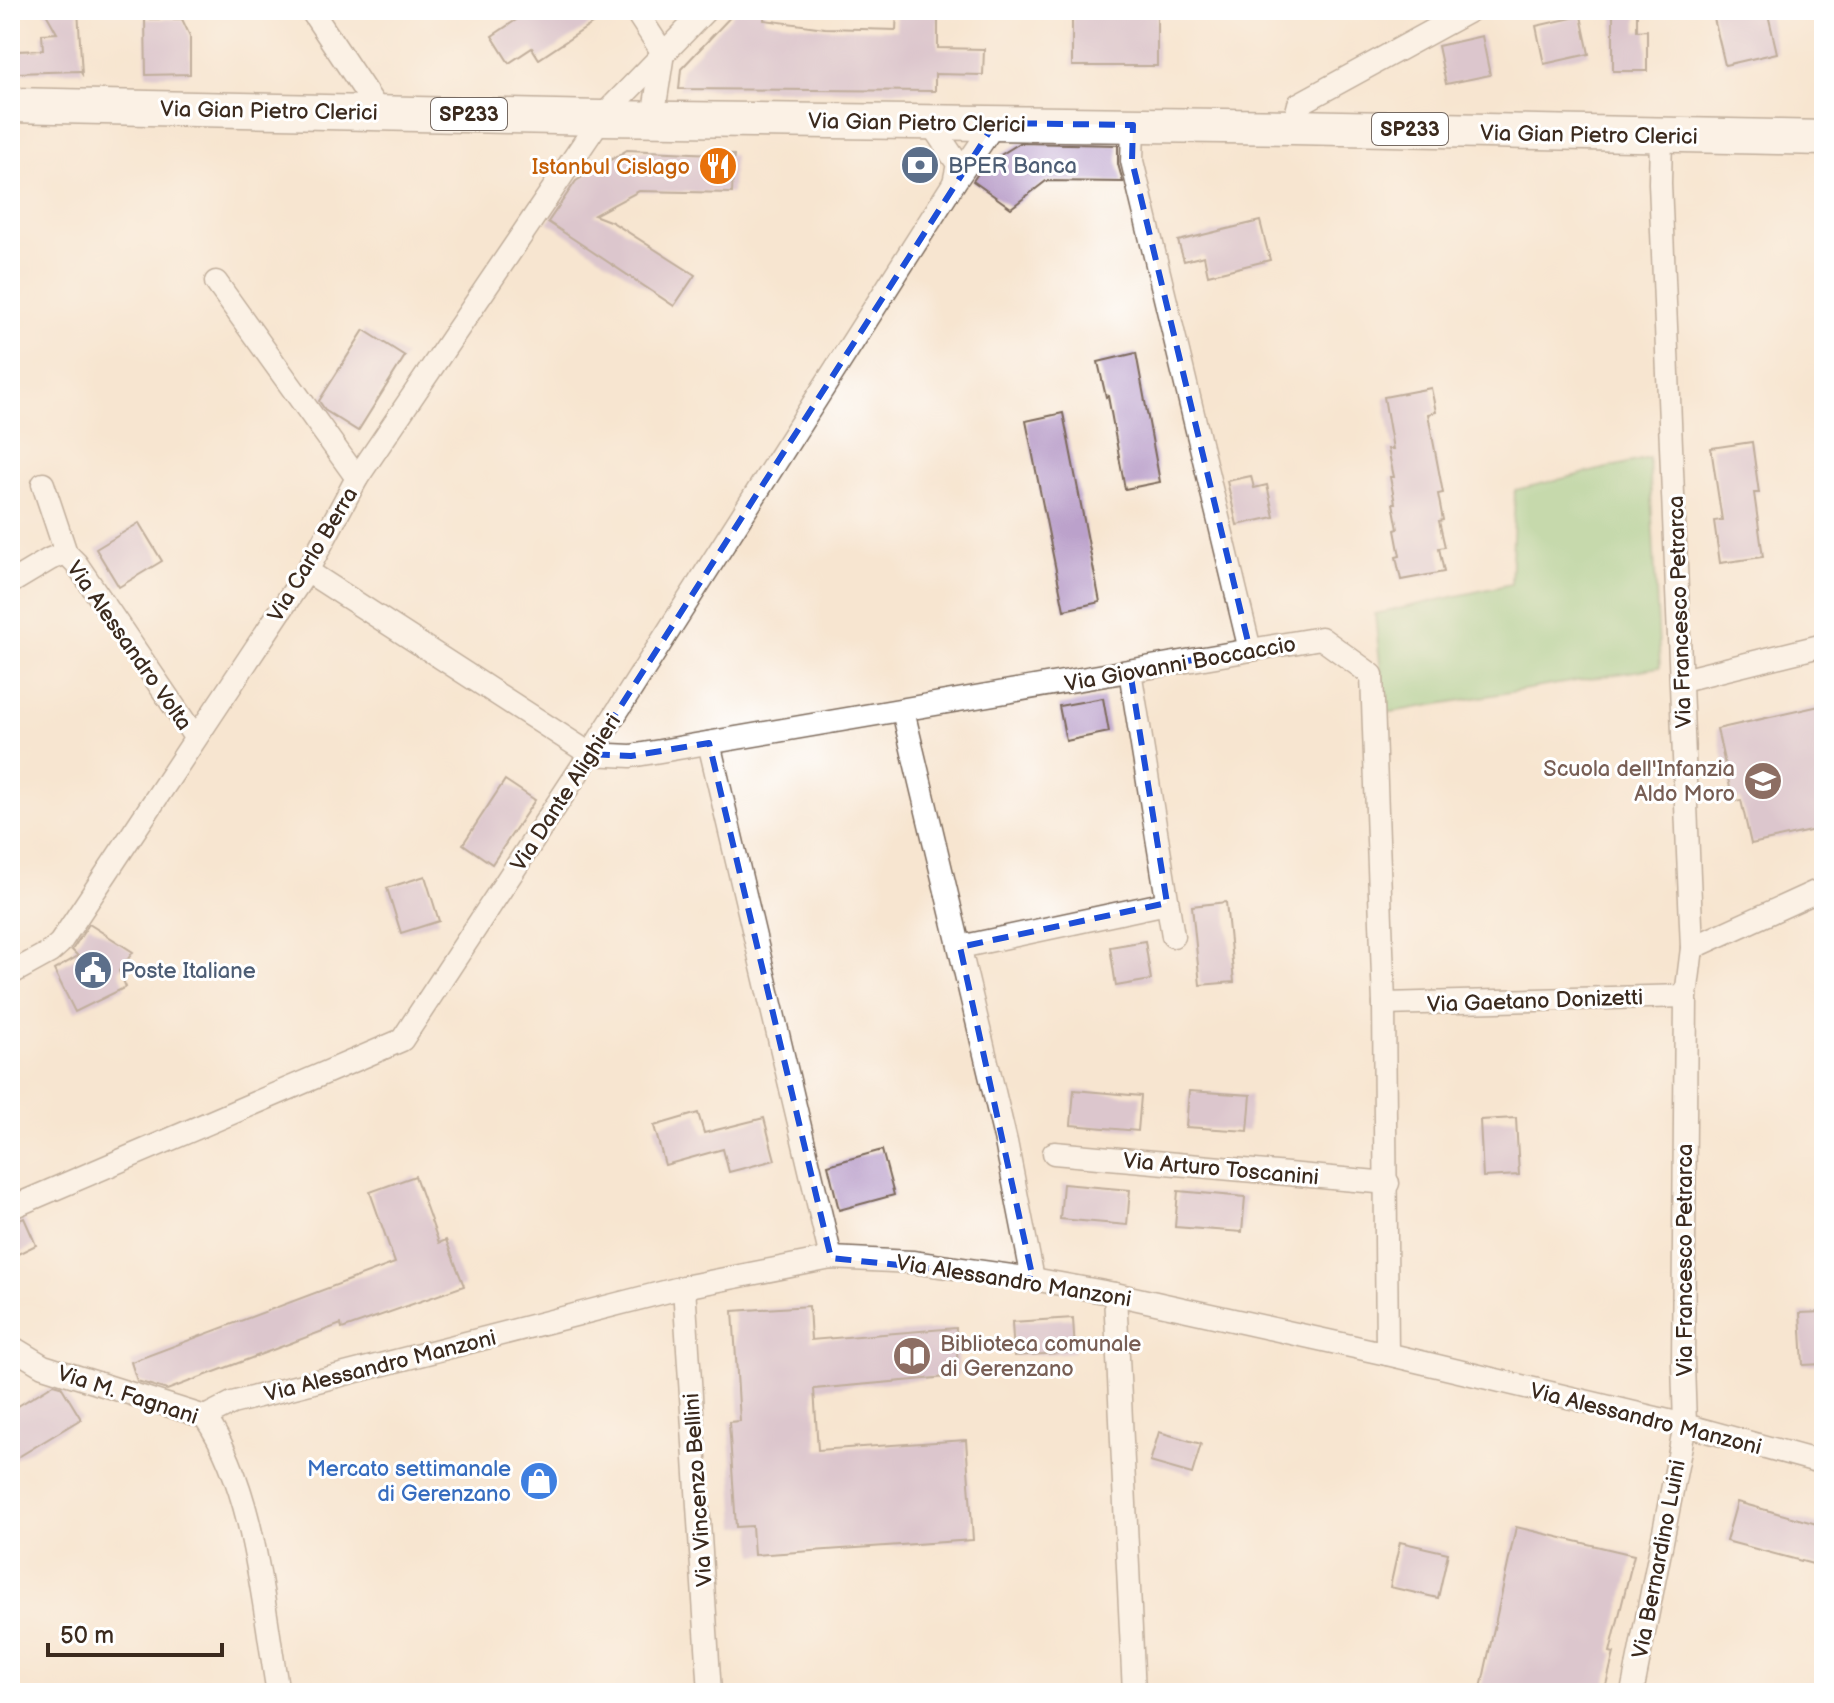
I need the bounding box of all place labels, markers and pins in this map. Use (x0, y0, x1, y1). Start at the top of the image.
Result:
bank icon: BPER Banca (899, 144, 941, 186)
restaurant icon: Istanbul Cislago (697, 145, 739, 187)
place label: BPER Banca (948, 153, 1077, 180)
place label: Istanbul Cislago (532, 154, 690, 181)
place label: Scuola dell'Infanzia Aldo Moro (1543, 756, 1735, 808)
school or university icon: Scuola dell'Infanzia Aldo Moro (1742, 760, 1784, 802)
public building icon: Poste Italiane (72, 949, 114, 991)
place label: Poste Italiane (121, 958, 256, 985)
place label: Biblioteca comunale di Gerenzano (940, 1331, 1141, 1383)
library icon: Biblioteca comunale di Gerenzano (891, 1335, 933, 1377)
place label: Mercato settimanale di Gerenzano (307, 1456, 511, 1508)
shop icon: Mercato settimanale di Gerenzano (518, 1460, 560, 1502)

